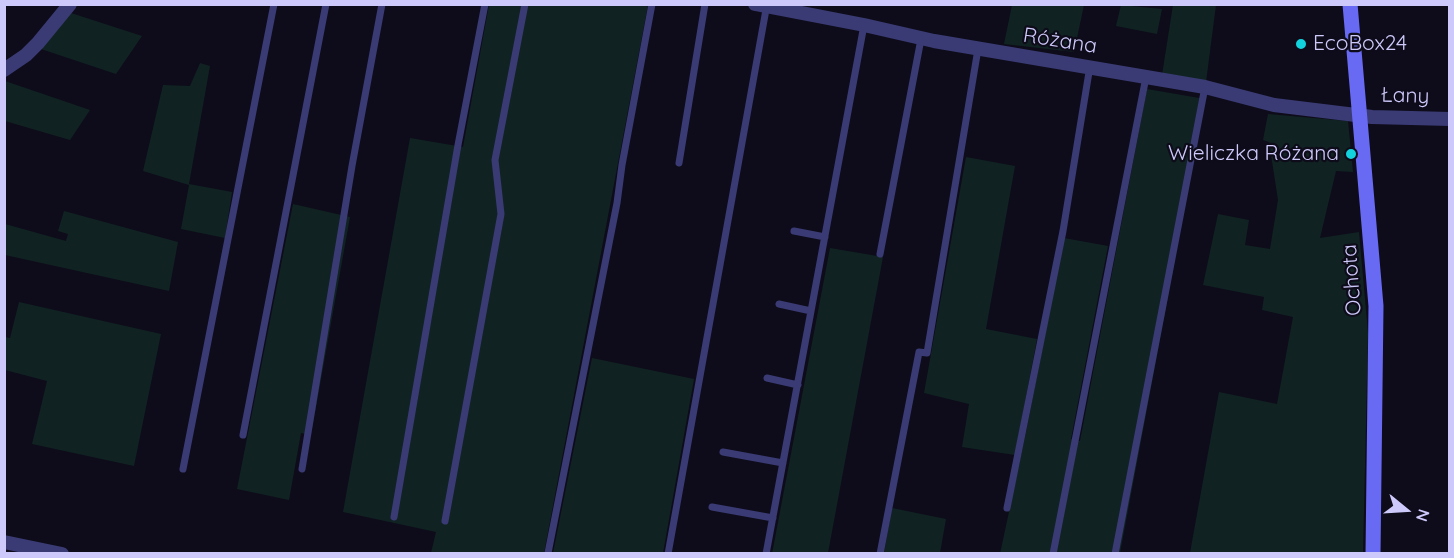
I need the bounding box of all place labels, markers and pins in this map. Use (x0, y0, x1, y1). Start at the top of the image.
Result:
place label: EcoBox24 (1313, 31, 1407, 57)
marker: EcoBox24 (1294, 37, 1308, 51)
place label: Wieliczka Różana (1168, 141, 1339, 167)
marker: Wieliczka Różana (1344, 147, 1358, 161)

